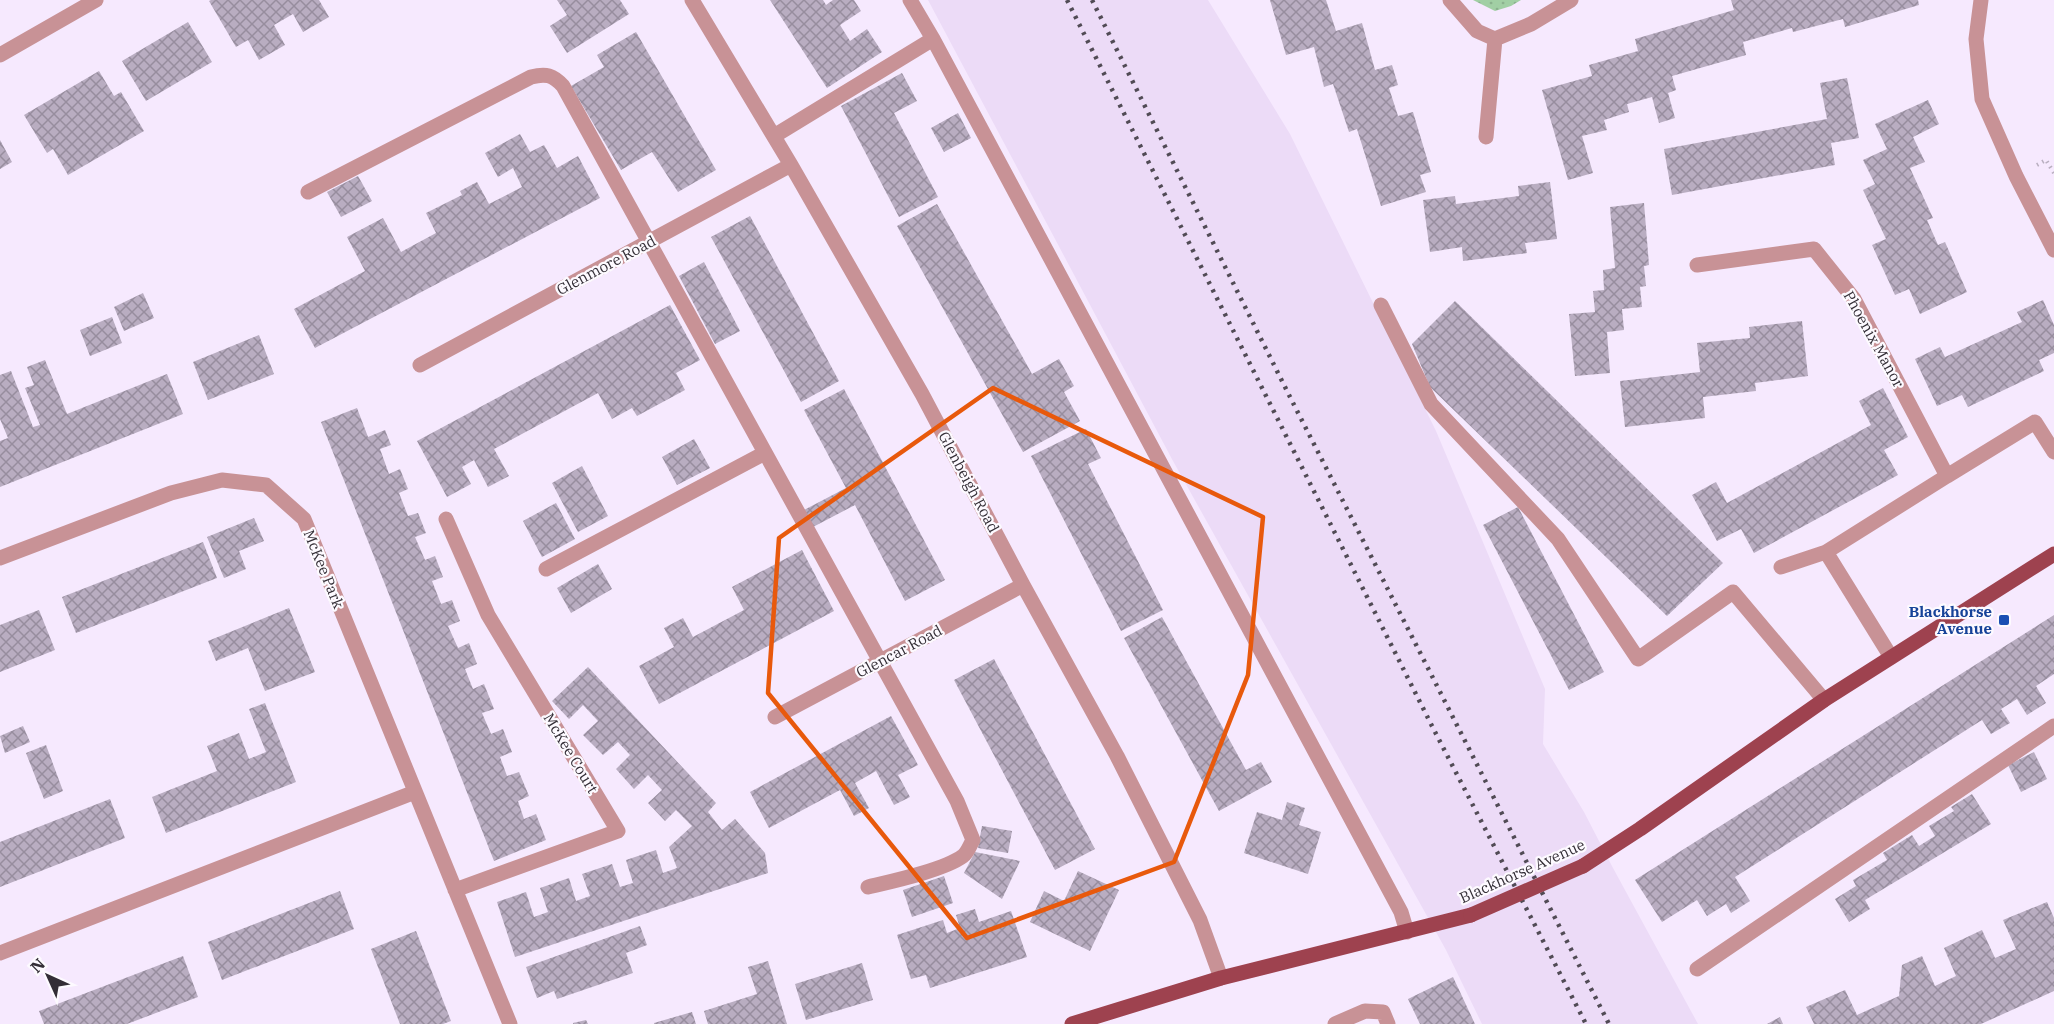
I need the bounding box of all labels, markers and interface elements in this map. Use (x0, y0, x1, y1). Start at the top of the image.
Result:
street label: Glenmore Road (553, 231, 659, 299)
street label: Phoenix Manor (1840, 287, 1909, 391)
street label: Glenbeigh Road (934, 428, 1004, 536)
street label: McKee Park (300, 527, 349, 611)
place label: Blackhorse Avenue (1909, 602, 1992, 638)
marker: Blackhorse Avenue (1997, 613, 2011, 627)
street label: Glencar Road (853, 620, 945, 682)
street label: McKee Court (540, 710, 602, 796)
street label: Blackhorse Avenue (1456, 835, 1588, 907)
north arrow (18, 946, 78, 1006)
text: N (26, 954, 49, 977)

